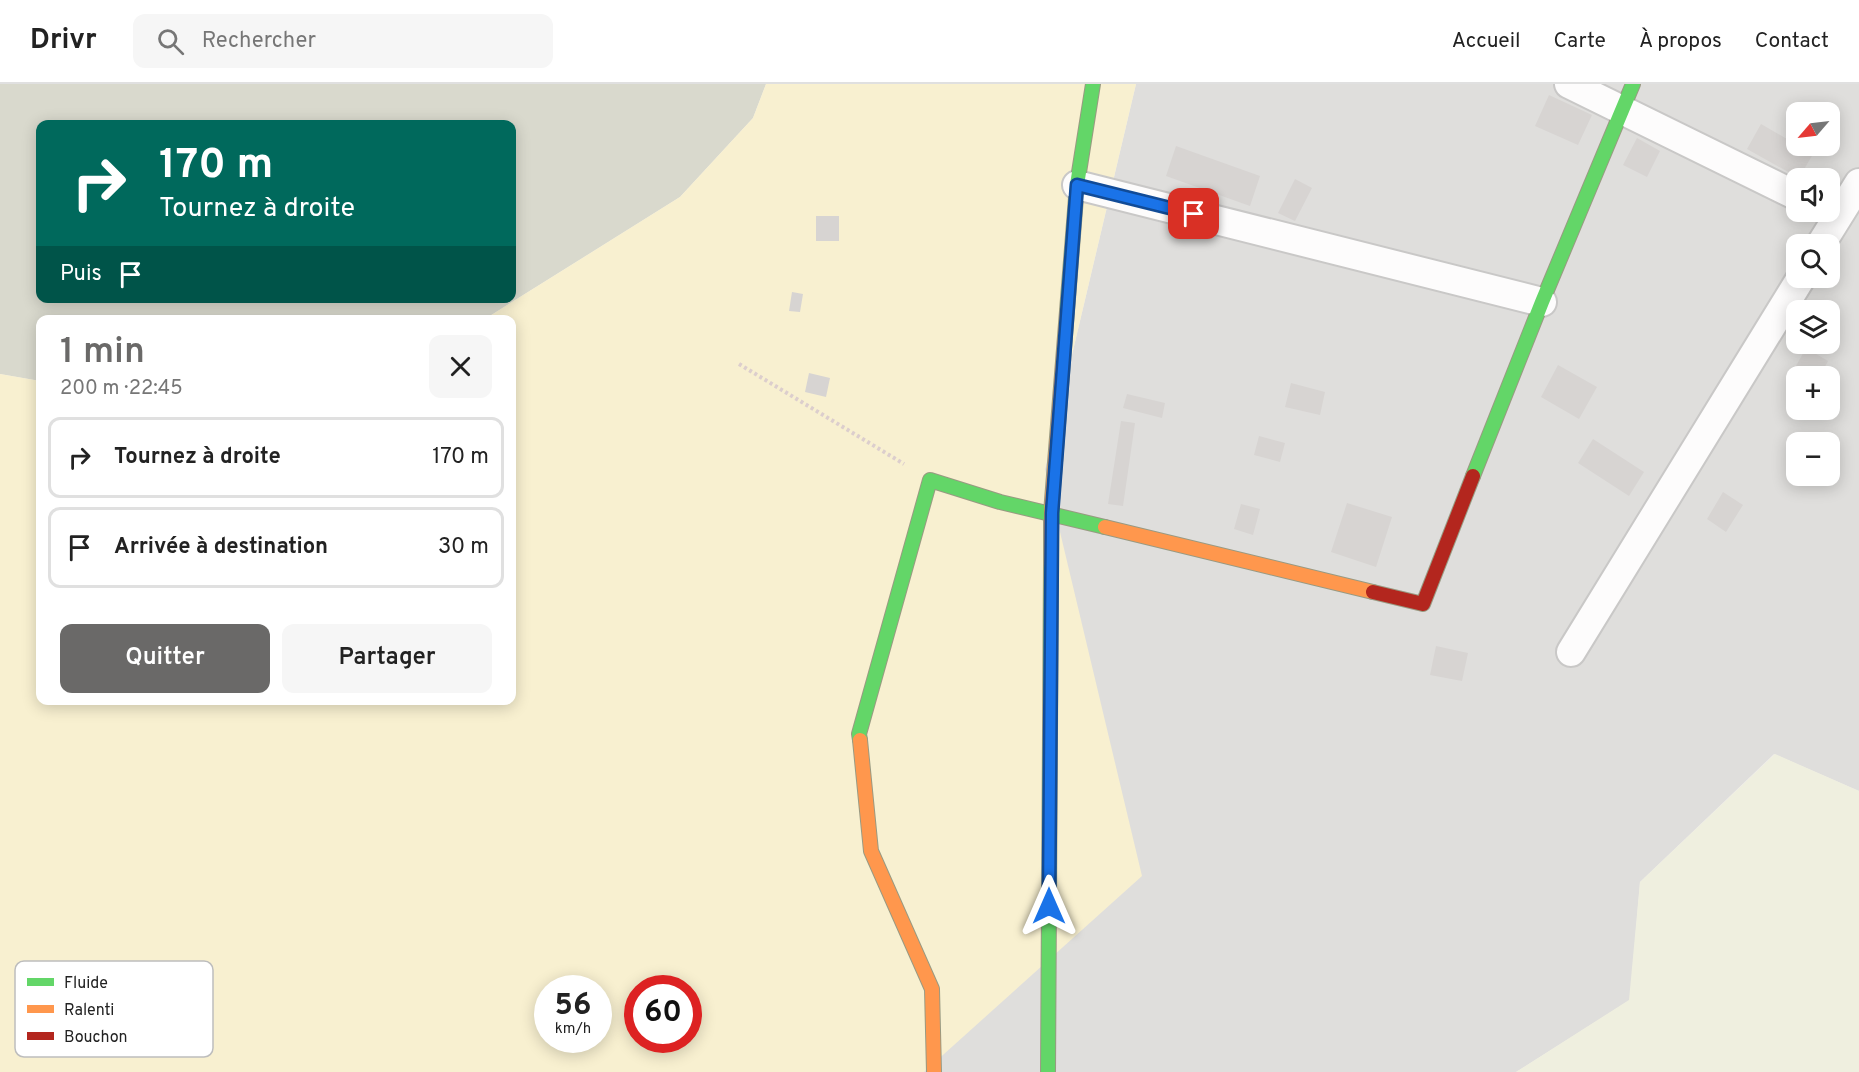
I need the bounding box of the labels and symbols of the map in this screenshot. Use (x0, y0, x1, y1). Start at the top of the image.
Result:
north arrow (1786, 102, 1840, 156)
pin (1168, 188, 1219, 239)
position arrow (1017, 874, 1081, 938)
legend (15, 961, 213, 1057)
text: Fluide (64, 974, 108, 994)
speed limit sign: 60 (624, 975, 702, 1053)
text: Ralenti (64, 1001, 114, 1021)
text: Bouchon (64, 1028, 128, 1048)

